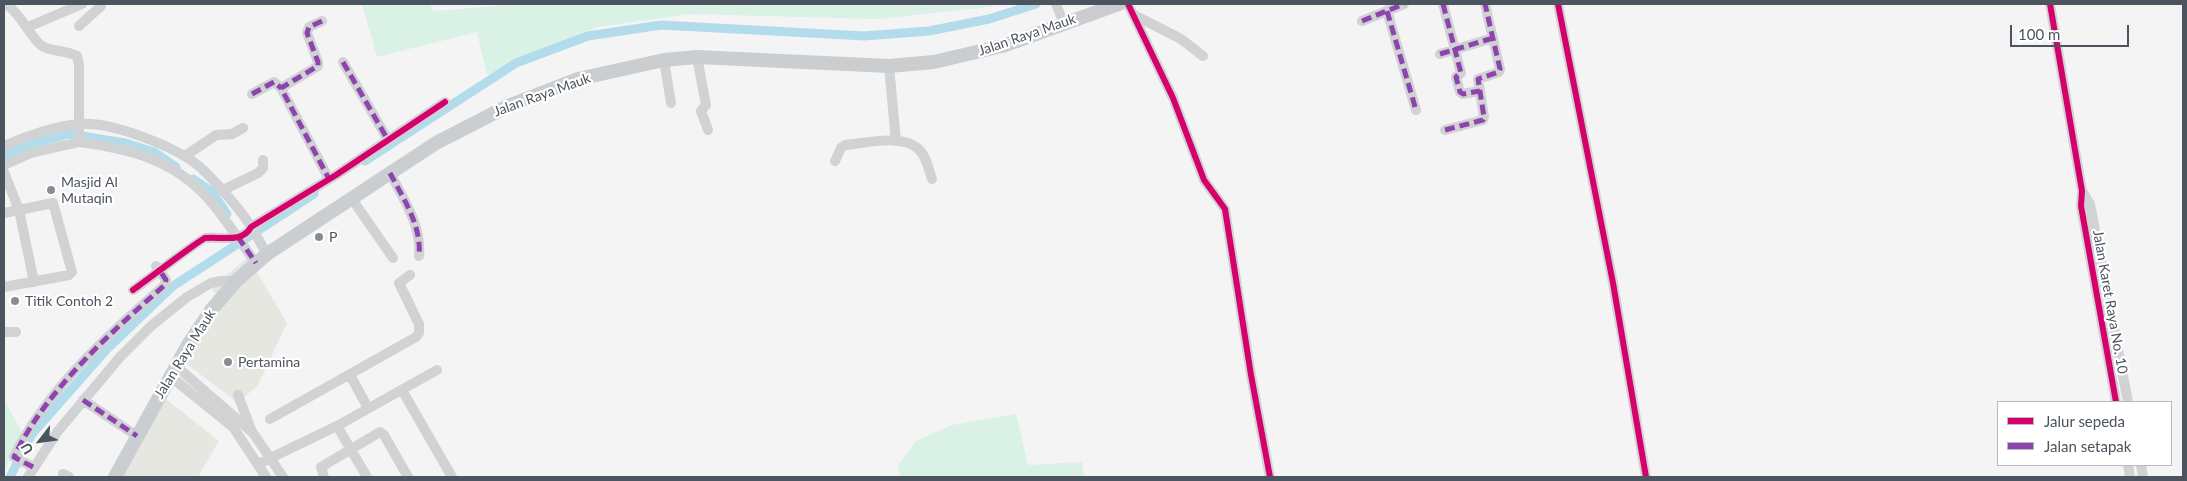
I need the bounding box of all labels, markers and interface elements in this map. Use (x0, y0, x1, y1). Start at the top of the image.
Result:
street label: Jalan Raya Mauk (976, 10, 1078, 60)
scale bar (2012, 15, 2131, 47)
text: 100 m (2018, 25, 2060, 43)
street label: Jalan Raya Mauk (491, 70, 593, 120)
place label: Masjid Al Mutaqin (61, 174, 118, 206)
marker: Masjid Al Mutaqin (45, 184, 57, 196)
place label: P (329, 229, 337, 245)
street label: Jalan Karet Raya No. 10 (2089, 229, 2131, 375)
marker: P (313, 231, 325, 243)
place label: Titik Contoh 2 (25, 293, 113, 309)
marker: Titik Contoh 2 (9, 295, 21, 307)
street label: Jalan Raya Mauk (151, 306, 219, 402)
place label: Pertamina (238, 354, 300, 370)
marker: Pertamina (222, 356, 234, 368)
legend (1997, 401, 2172, 466)
text: Jalur sepeda (2044, 412, 2125, 430)
north arrow (15, 416, 65, 466)
text: Jalan setapak (2044, 437, 2131, 455)
text: U (17, 440, 37, 458)

